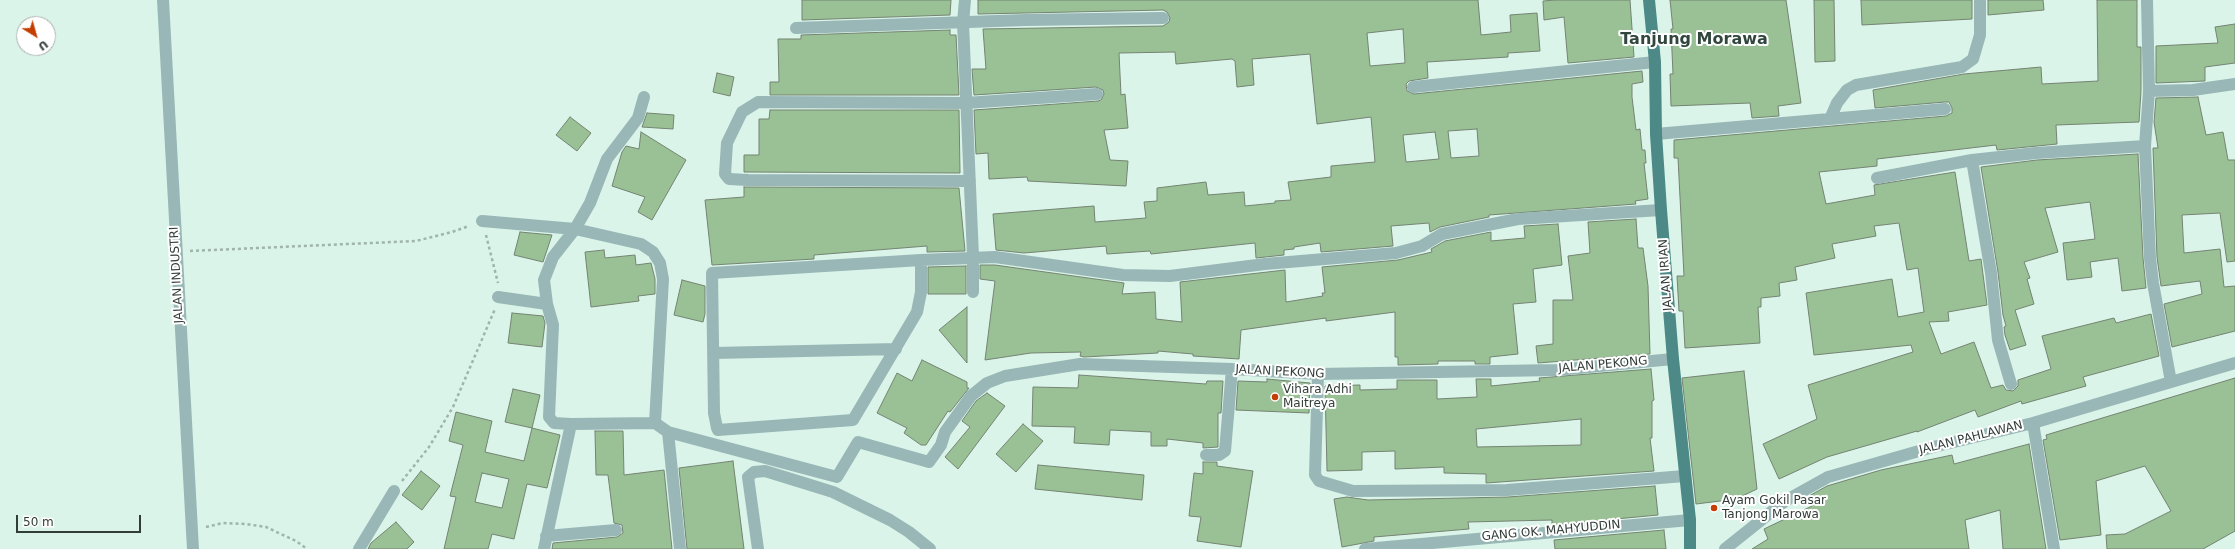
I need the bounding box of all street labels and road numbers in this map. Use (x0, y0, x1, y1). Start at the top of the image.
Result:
street label: JALAN INDUSTRI (167, 226, 187, 324)
street label: JALAN IRIAN (1656, 239, 1676, 311)
street label: JALAN PEKONG (1558, 354, 1648, 376)
street label: JALAN PEKONG (1235, 362, 1325, 382)
street label: JALAN PAHLAWAN (1918, 418, 2024, 458)
street label: GANG OK. MAHYUDDIN (1481, 518, 1621, 544)

